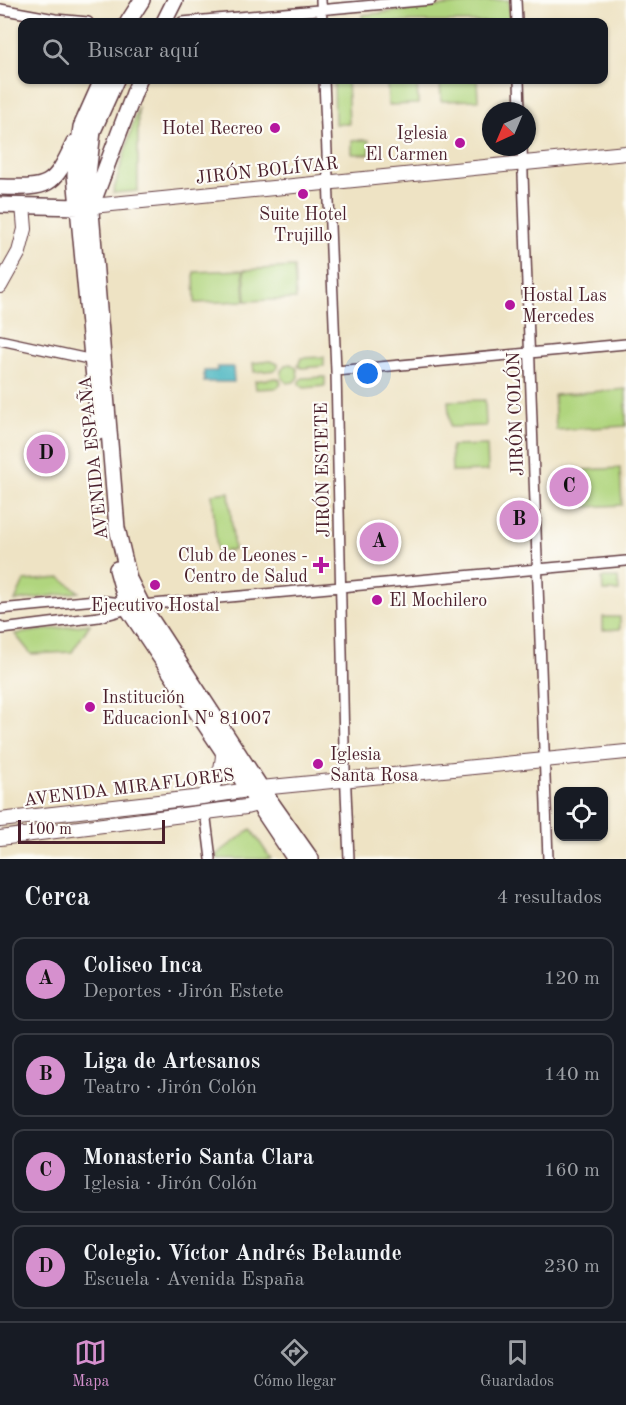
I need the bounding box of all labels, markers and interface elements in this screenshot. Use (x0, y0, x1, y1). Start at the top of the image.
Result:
search box (18, 18, 608, 84)
icon: search (39, 35, 72, 68)
text: Buscar aquí (87, 40, 199, 62)
north arrow (482, 102, 536, 156)
place label: Hotel Recreo (162, 120, 263, 138)
marker: Hotel Recreo (268, 121, 282, 135)
place label: Iglesia El Carmen (365, 125, 448, 164)
marker: Iglesia El Carmen (453, 136, 467, 150)
street label: JIRÓN BOLÍVAR (194, 150, 339, 187)
marker: Suite Hotel Trujillo (296, 187, 310, 201)
place label: Suite Hotel Trujillo (259, 206, 347, 245)
place label: Hostal Las Mercedes (522, 287, 607, 326)
marker: Hostal Las Mercedes (503, 298, 517, 312)
street label: JIRÓN COLÓN (500, 351, 527, 477)
your location (353, 359, 382, 388)
street label: AVENIDA ESPAÑA (71, 375, 112, 541)
street label: JIRÓN ESTETE (308, 402, 333, 538)
pin: D (26, 432, 66, 476)
pin: C (550, 464, 588, 510)
pin: B (500, 498, 538, 542)
pin: A (360, 520, 398, 564)
place label: Club de Leones - Centro de Salud (178, 547, 308, 586)
marker: Club de Leones - Centro de Salud (312, 556, 330, 574)
marker: Ejecutivo Hostal (148, 578, 162, 592)
place label: El Mochilero (389, 592, 487, 610)
marker: El Mochilero (370, 593, 384, 607)
place label: Ejecutivo Hostal (91, 597, 219, 615)
place label: Institución EducacionI Nº 81007 (102, 689, 272, 728)
marker: Institución EducacionI Nº 81007 (83, 700, 97, 714)
place label: Iglesia Santa Rosa (330, 746, 419, 785)
marker: Iglesia Santa Rosa (311, 757, 325, 771)
street label: AVENIDA MIRAFLORES (23, 766, 235, 810)
map controls (554, 787, 608, 841)
button: locate (554, 787, 608, 841)
scale bar (18, 817, 165, 844)
text: 100 m (27, 822, 72, 838)
text: Cerca (24, 885, 90, 911)
text: 4 resultados (497, 888, 602, 908)
text: Coliseo Inca (83, 955, 202, 977)
text: A (38, 969, 53, 989)
text: 120 m (544, 969, 600, 989)
text: Deportes · Jirón Estete (83, 982, 284, 1002)
text: Liga de Artesanos (83, 1051, 260, 1073)
text: B (38, 1065, 53, 1085)
text: 140 m (544, 1065, 600, 1085)
text: Teatro · Jirón Colón (83, 1078, 257, 1098)
text: Monasterio Santa Clara (83, 1147, 314, 1169)
text: C (39, 1161, 52, 1181)
text: 160 m (544, 1161, 600, 1181)
text: Iglesia · Jirón Colón (83, 1174, 257, 1194)
text: Colegio. Víctor Andrés Belaunde (83, 1243, 402, 1265)
text: D (38, 1257, 53, 1277)
text: 230 m (544, 1257, 600, 1277)
text: Escuela · Avenida España (83, 1270, 305, 1290)
tab: Mapa (72, 1336, 109, 1392)
tab: Cómo llegar (253, 1336, 336, 1392)
tab: Guardados (480, 1336, 554, 1392)

